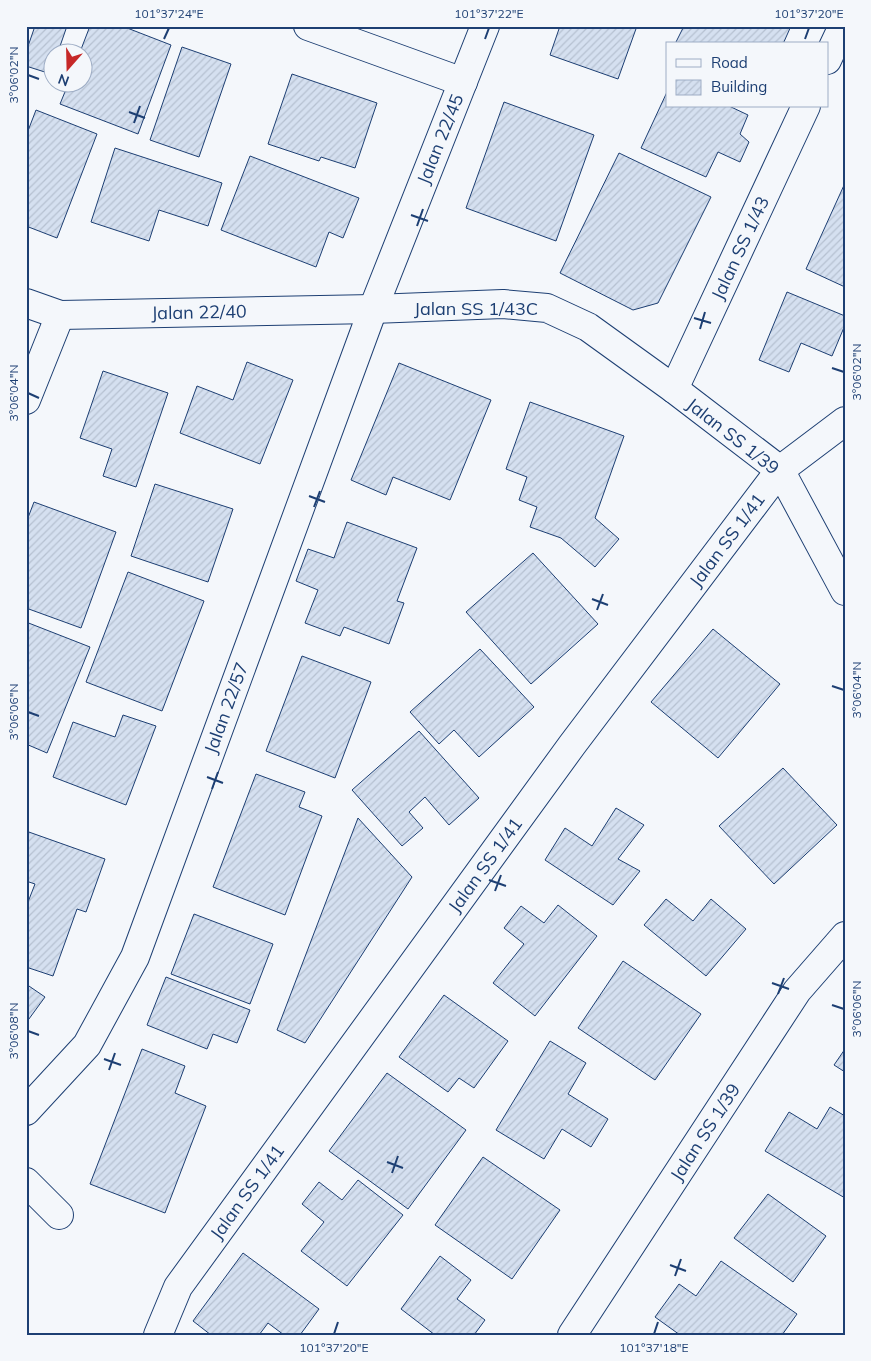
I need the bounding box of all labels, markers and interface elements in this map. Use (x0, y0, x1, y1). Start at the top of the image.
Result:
text: 101°37'24"E (134, 6, 204, 21)
text: 101°37'22"E (454, 6, 524, 21)
text: 101°37'20"E (774, 6, 844, 21)
north arrow (42, 42, 92, 92)
legend (666, 42, 828, 108)
text: 3°06'02"N (6, 47, 21, 103)
text: Road (711, 53, 748, 72)
text: N (56, 70, 72, 90)
text: Building (711, 77, 767, 96)
street label: Jalan 22/45 (411, 90, 469, 188)
street label: Jalan SS 1/43 (706, 193, 774, 303)
street label: Jalan SS 1/43C (414, 297, 538, 320)
street label: Jalan 22/40 (151, 300, 247, 324)
text: 3°06'02"N (849, 344, 864, 400)
text: 3°06'04"N (6, 365, 21, 421)
street label: Jalan SS 1/39 (682, 393, 784, 479)
street label: Jalan SS 1/41 (684, 488, 770, 592)
street label: Jalan 22/57 (199, 659, 253, 757)
text: 3°06'04"N (849, 662, 864, 718)
text: 3°06'06"N (6, 684, 21, 740)
street label: Jalan SS 1/41 (443, 813, 527, 917)
text: 3°06'06"N (849, 981, 864, 1037)
text: 3°06'08"N (6, 1003, 21, 1059)
street label: Jalan SS 1/39 (665, 1079, 745, 1185)
street label: Jalan SS 1/41 (205, 1140, 289, 1244)
text: 101°37'20"E (299, 1340, 369, 1355)
text: 101°37'18"E (619, 1340, 689, 1355)

